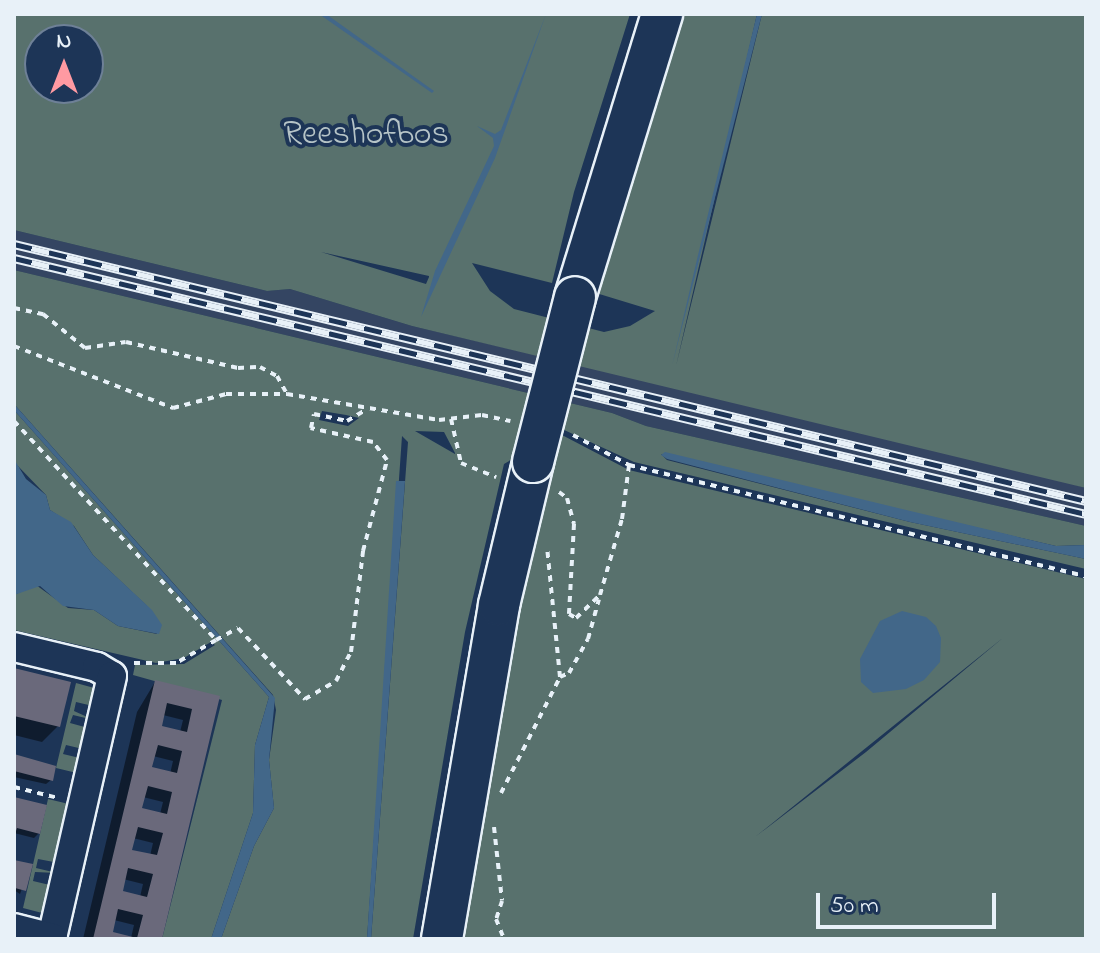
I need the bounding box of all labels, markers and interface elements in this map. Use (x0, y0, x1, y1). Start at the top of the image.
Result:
north arrow (24, 24, 104, 104)
text: N (57, 26, 71, 58)
park label: Reeshofbos (283, 116, 449, 156)
scale bar (820, 877, 1000, 927)
text: 50 m (830, 889, 879, 924)

